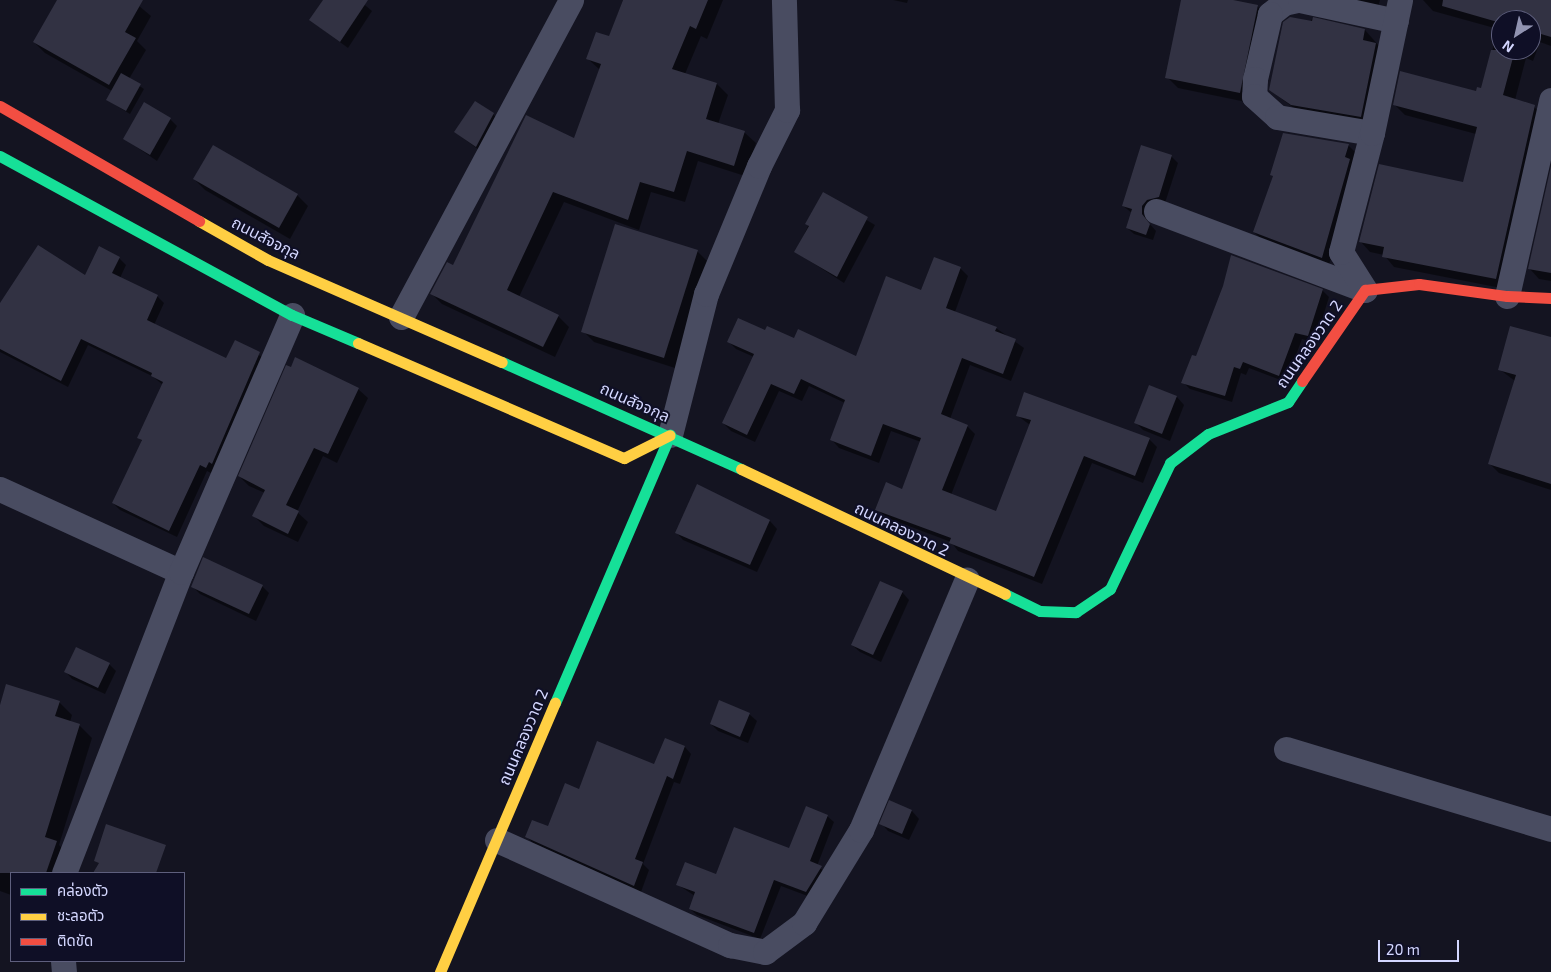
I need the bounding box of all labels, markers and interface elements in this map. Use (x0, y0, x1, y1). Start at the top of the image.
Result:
north arrow (1491, 10, 1541, 60)
text: N (1499, 37, 1517, 57)
street label: ถนนสัจจกุล (229, 213, 303, 263)
street label: ถนนคลองวาด 2 (1272, 296, 1346, 392)
street label: ถนนสัจจกุล (597, 378, 673, 426)
street label: ถนนคลองวาด 2 (852, 498, 952, 560)
street label: ถนนคลองวาด 2 (494, 686, 552, 788)
legend (10, 872, 185, 962)
text: คล่องตัว (57, 881, 108, 899)
text: ชะลอตัว (57, 906, 104, 924)
scale bar (1381, 930, 1462, 962)
text: ติดขัด (57, 931, 93, 949)
text: 20 m (1386, 940, 1420, 958)

